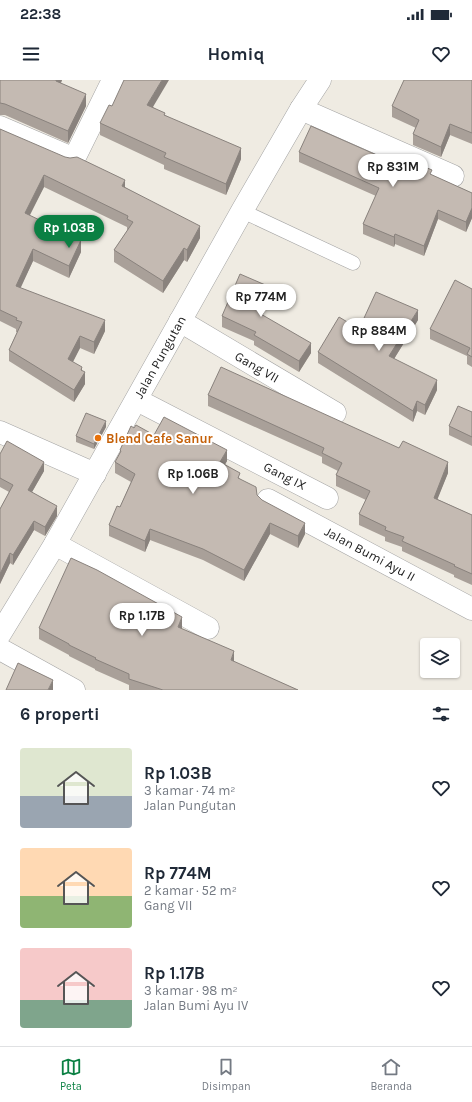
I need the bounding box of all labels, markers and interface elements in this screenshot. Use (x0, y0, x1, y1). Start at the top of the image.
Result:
text: 22:38 (20, 5, 61, 23)
icon: menu (20, 43, 42, 65)
text: Homiq (208, 43, 264, 65)
icon: heart (430, 43, 452, 65)
pin: Rp 831M (356, 154, 430, 188)
text: Rp 831M (367, 159, 419, 174)
pin: Rp 1.03B (28, 215, 110, 249)
text: Rp 1.03B (43, 220, 95, 235)
pin: Rp 774M (224, 284, 298, 318)
text: Rp 774M (235, 289, 287, 304)
street label: Jalan Pungutan (131, 313, 189, 401)
pin: Rp 884M (342, 318, 416, 352)
text: Rp 884M (351, 323, 407, 338)
street label: Gang VII (232, 348, 282, 386)
place label: Blend Cafe Sanur (106, 431, 214, 446)
marker: Blend Cafe Sanur (93, 433, 103, 443)
street label: Gang IX (261, 459, 309, 493)
pin: Rp 1.06B (152, 461, 234, 495)
text: Rp 1.06B (167, 466, 219, 481)
street label: Jalan Bumi Ayu II (322, 524, 418, 584)
pin: Rp 1.17B (101, 603, 183, 637)
text: Rp 1.17B (119, 608, 165, 623)
map controls (420, 638, 460, 678)
button: layers (420, 638, 460, 678)
icon: filters (430, 703, 452, 725)
text: 6 properti (20, 704, 100, 724)
text: Rp 1.03B (144, 763, 212, 783)
icon: home (52, 764, 100, 812)
icon: heart (430, 777, 452, 799)
text: 3 kamar · 74 m² (144, 783, 236, 798)
text: Jalan Pungutan (144, 798, 236, 813)
text: Rp 774M (144, 863, 212, 883)
icon: home (52, 864, 100, 912)
icon: heart (430, 877, 452, 899)
text: 2 kamar · 52 m² (144, 883, 237, 898)
text: Gang VII (144, 898, 192, 913)
text: Rp 1.17B (144, 963, 205, 983)
icon: home (52, 964, 100, 1012)
icon: heart (430, 977, 452, 999)
text: 3 kamar · 98 m² (144, 983, 238, 998)
text: Jalan Bumi Ayu IV (144, 998, 248, 1013)
tab: Peta (60, 1056, 82, 1093)
tab: Disimpan (202, 1056, 251, 1093)
tab: Beranda (370, 1056, 412, 1093)

